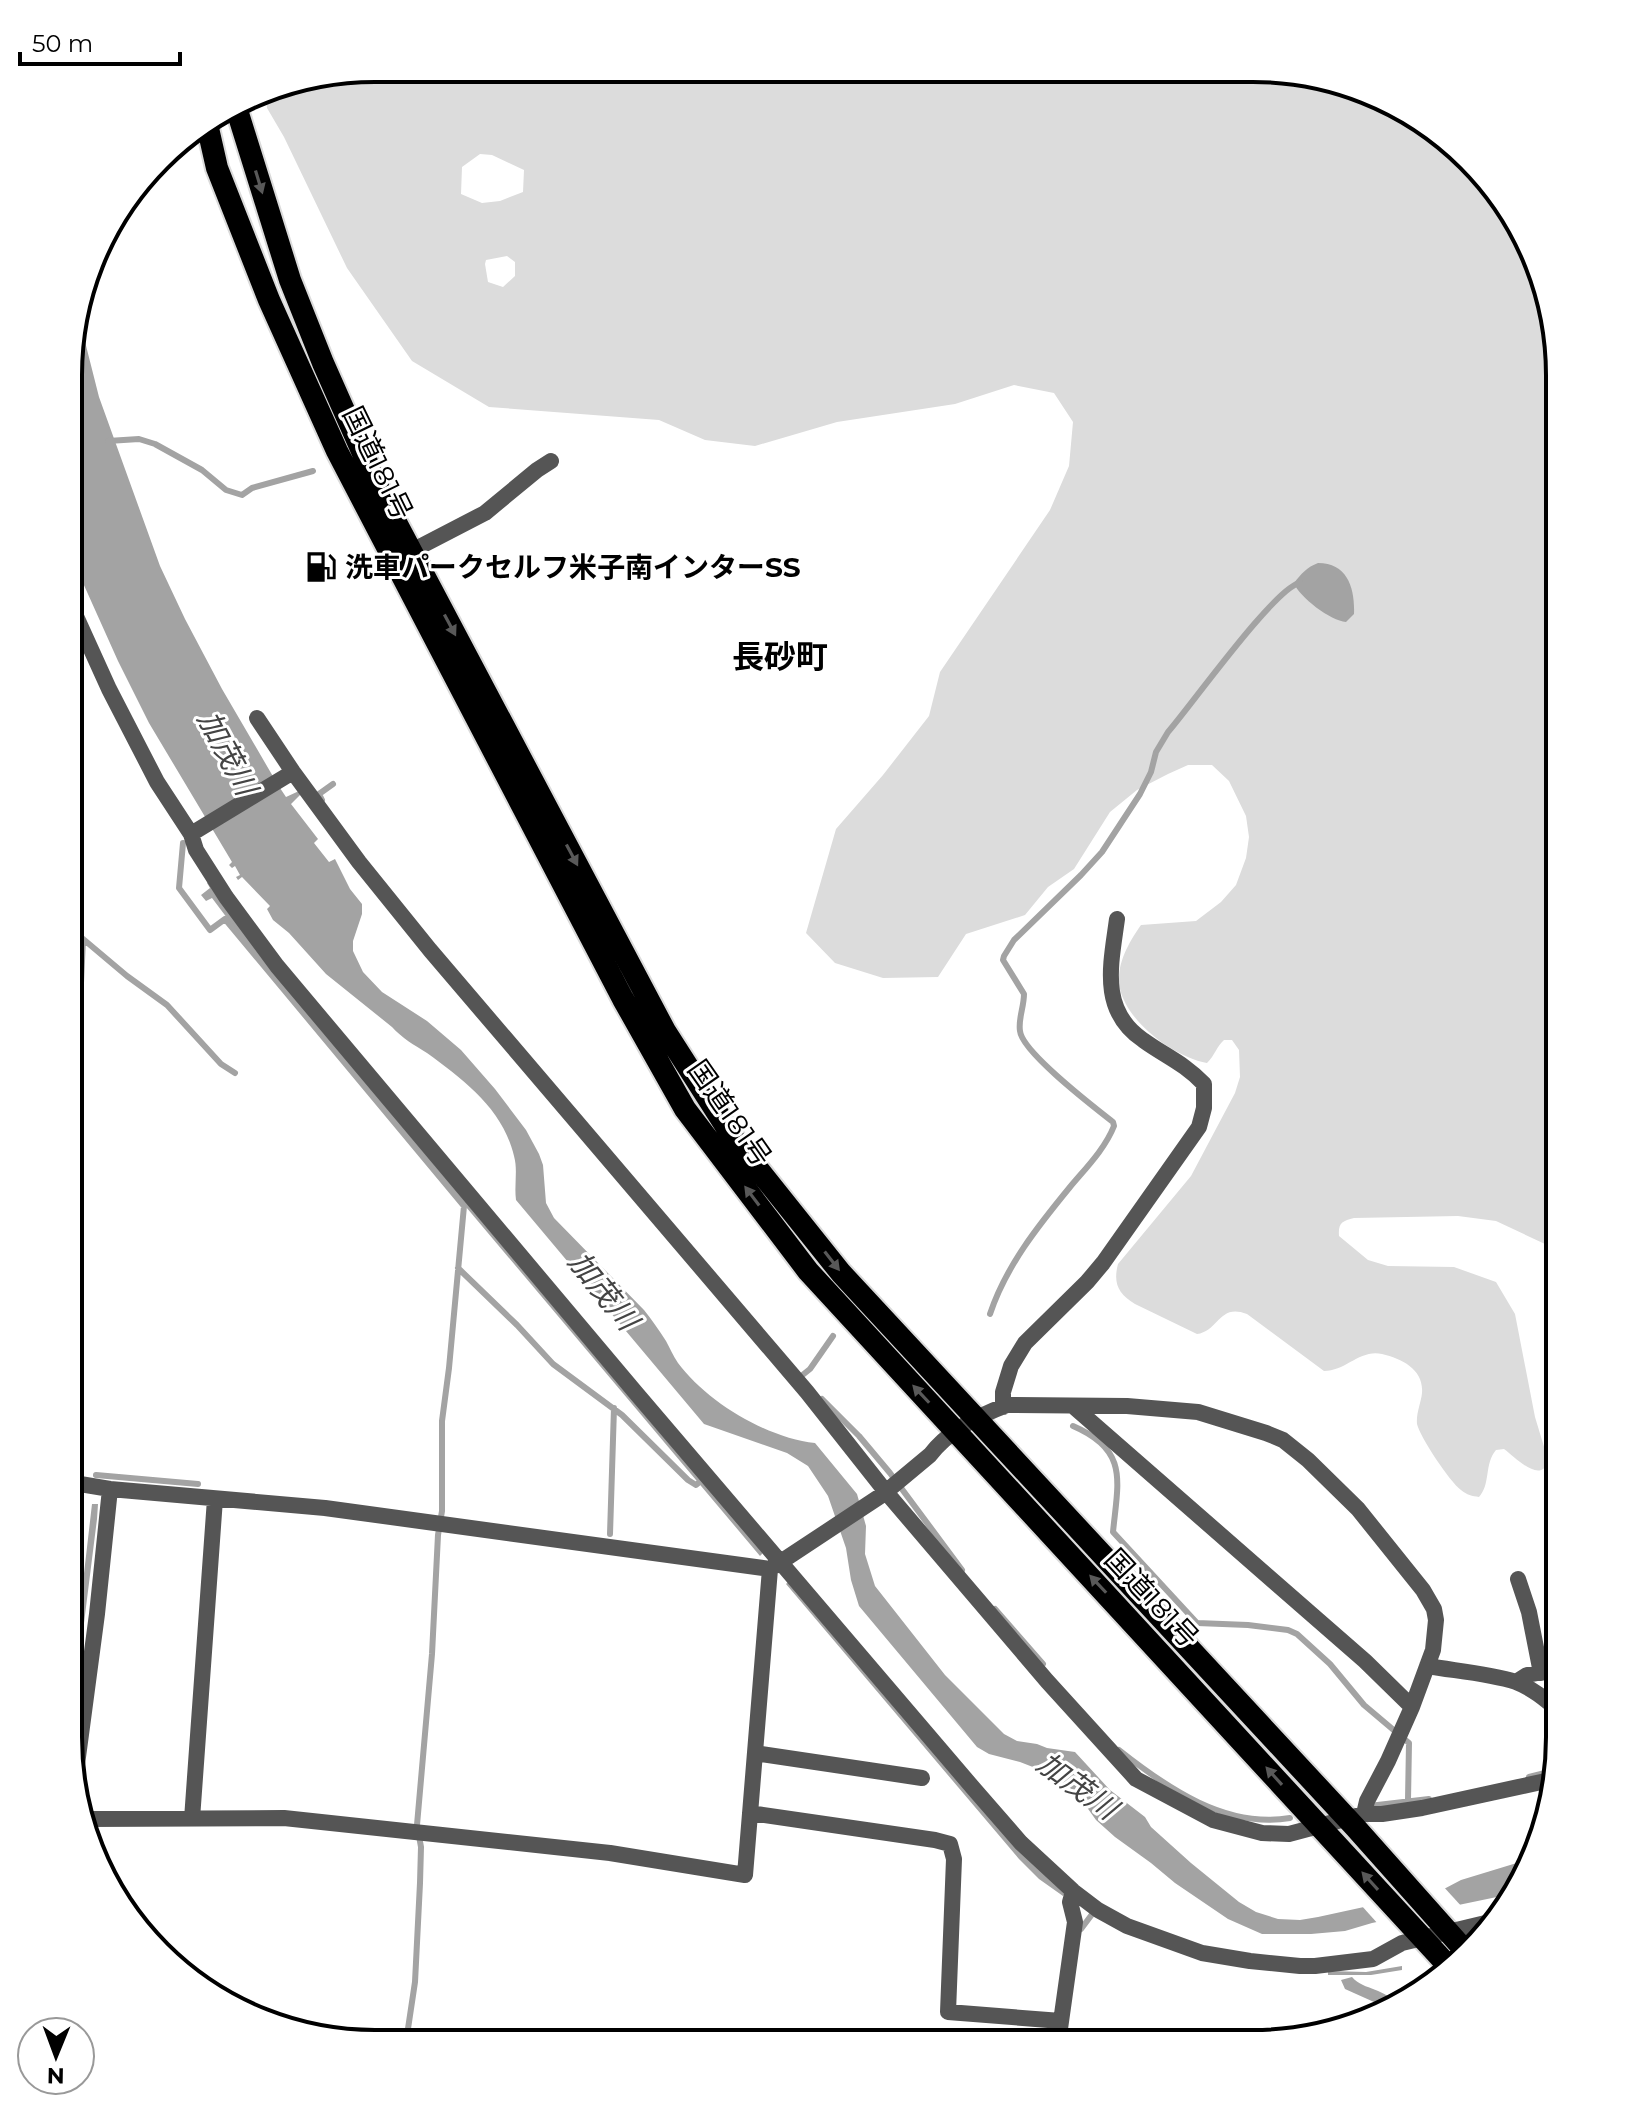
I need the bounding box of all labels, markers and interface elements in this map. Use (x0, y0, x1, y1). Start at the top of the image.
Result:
scale bar (20, 16, 180, 66)
text: 50 m (32, 29, 93, 58)
one-way arrow (253, 170, 266, 194)
street label: 国道181号 (336, 401, 420, 525)
fuel station icon: 洗車パークセルフ米子南インターSS (304, 550, 338, 584)
place label: 洗車パークセルフ米子南インターSS (345, 550, 801, 584)
one-way arrow (444, 614, 457, 637)
district label: 長砂町 (732, 637, 828, 676)
water label: 加茂川 (190, 704, 266, 804)
one-way arrow (565, 844, 579, 866)
street label: 国道181号 (681, 1053, 779, 1173)
one-way arrow (744, 1186, 760, 1207)
water label: 加茂川 (561, 1244, 648, 1340)
one-way arrow (823, 1251, 840, 1271)
one-way arrow (913, 1384, 931, 1403)
street label: 国道181号 (1098, 1542, 1206, 1654)
one-way arrow (1090, 1575, 1108, 1594)
water label: 加茂川 (1030, 1744, 1127, 1829)
one-way arrow (1265, 1766, 1283, 1785)
one-way arrow (1361, 1872, 1379, 1891)
north arrow (16, 2016, 96, 2096)
text: N (47, 2062, 65, 2089)

